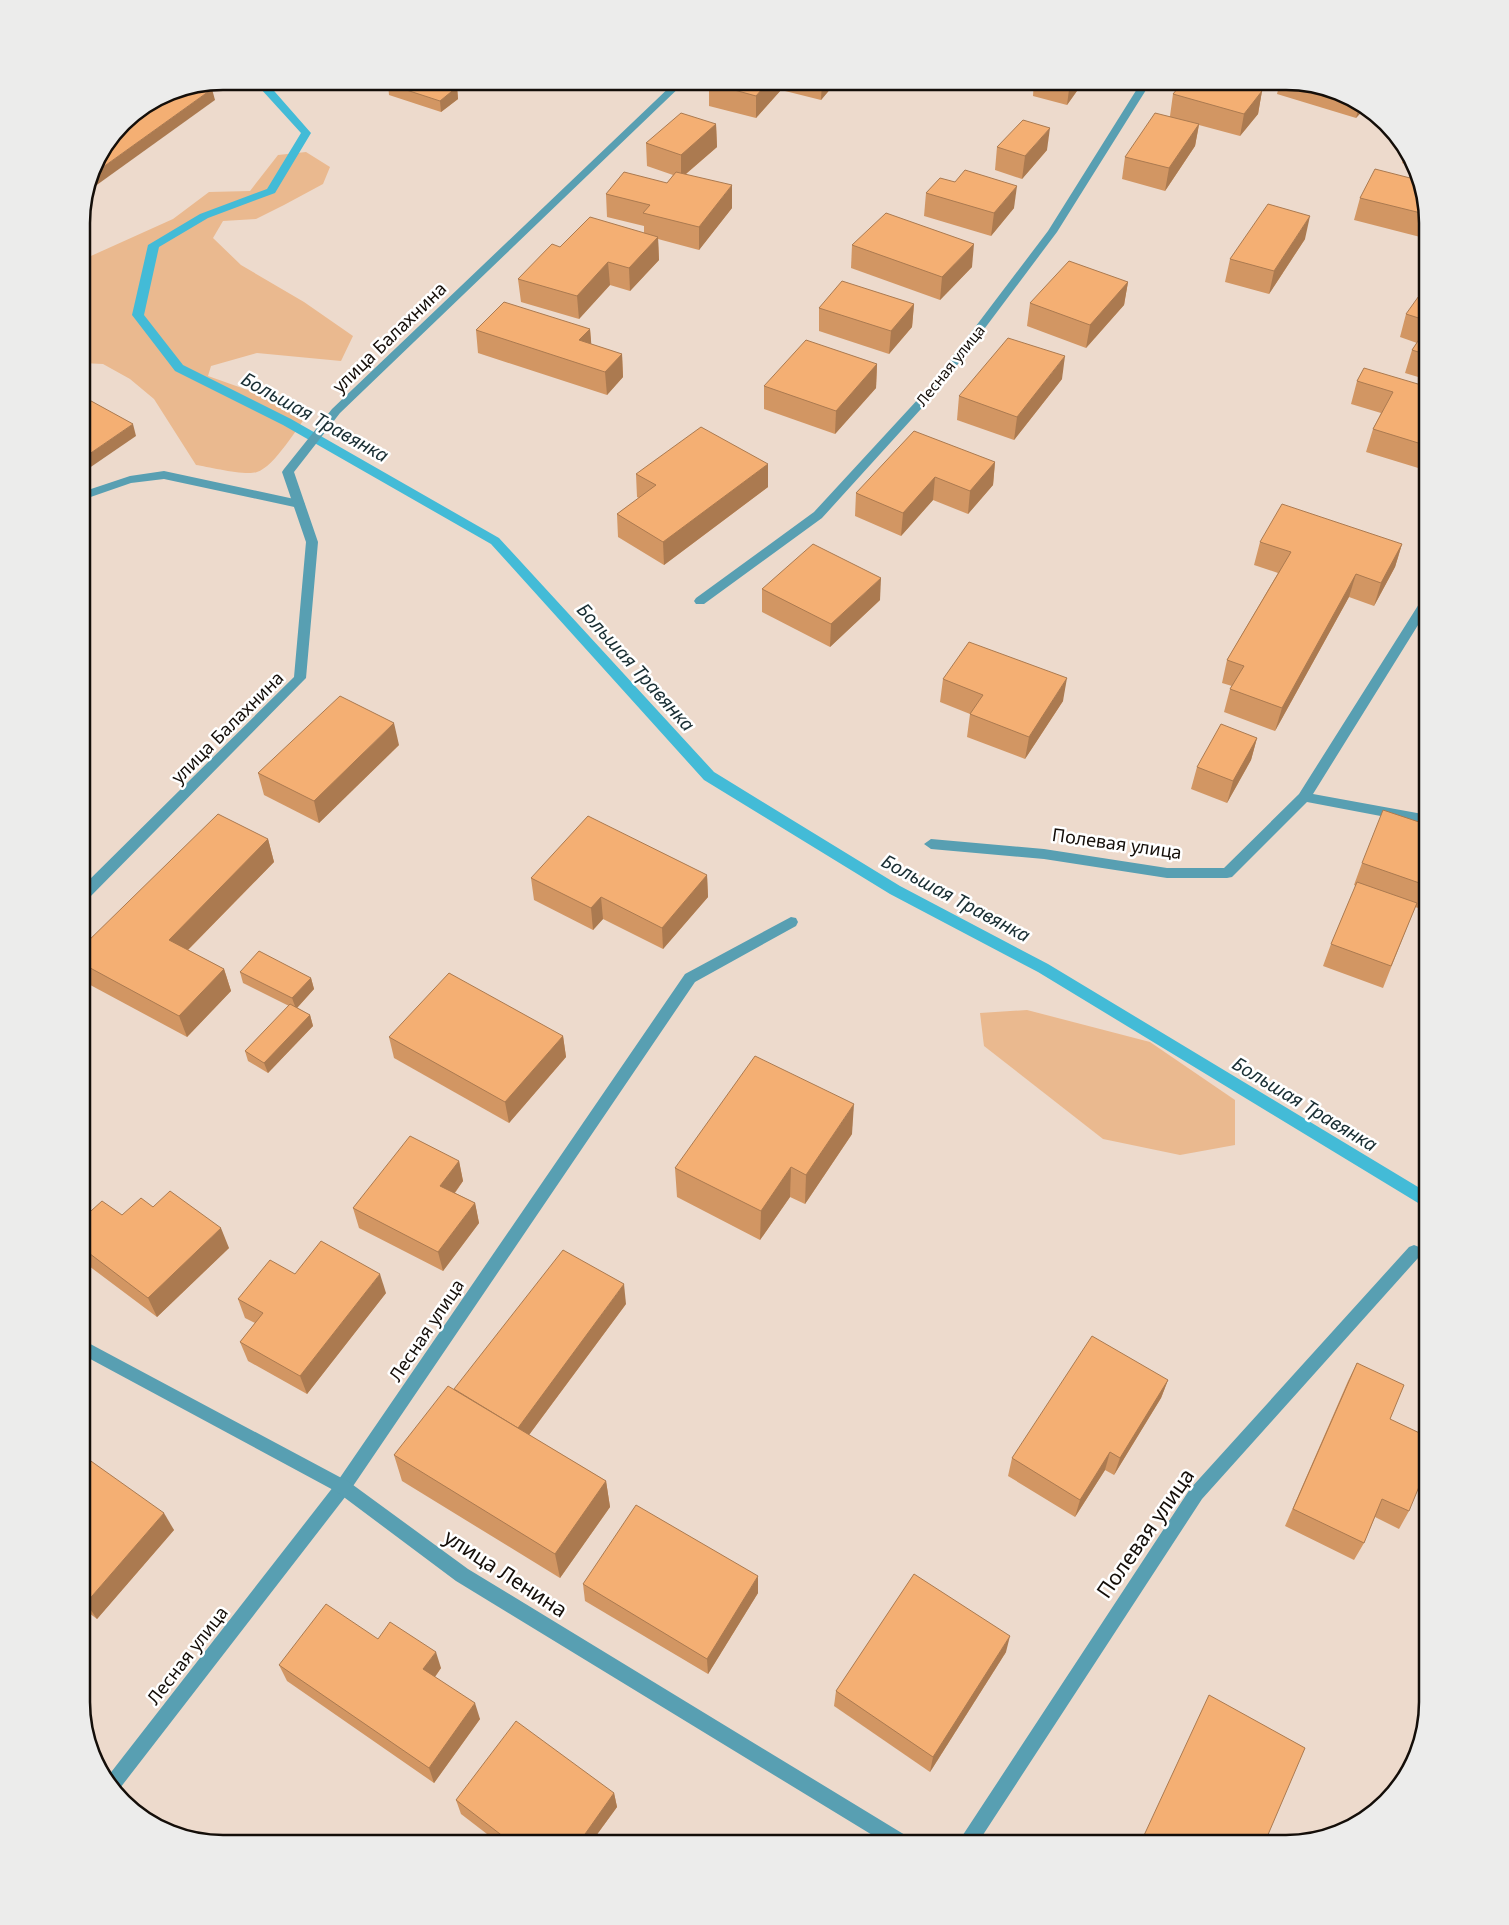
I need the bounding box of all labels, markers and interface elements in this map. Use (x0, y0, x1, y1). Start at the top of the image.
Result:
street label: улица Балахнина (327, 276, 451, 398)
street label: Лесная улица (911, 320, 989, 410)
water label: Большая Травянка (237, 366, 393, 468)
water label: Большая Травянка (571, 597, 701, 737)
street label: улица Балахнина (166, 666, 288, 788)
street label: Полевая улица (1051, 822, 1183, 864)
water label: Большая Травянка (877, 848, 1035, 948)
water label: Большая Травянка (1228, 1050, 1382, 1158)
street label: Лесная улица (383, 1274, 469, 1386)
street label: Полевая улица (1090, 1463, 1200, 1603)
street label: улица Ленина (439, 1523, 573, 1623)
street label: Лесная улица (141, 1601, 233, 1709)

